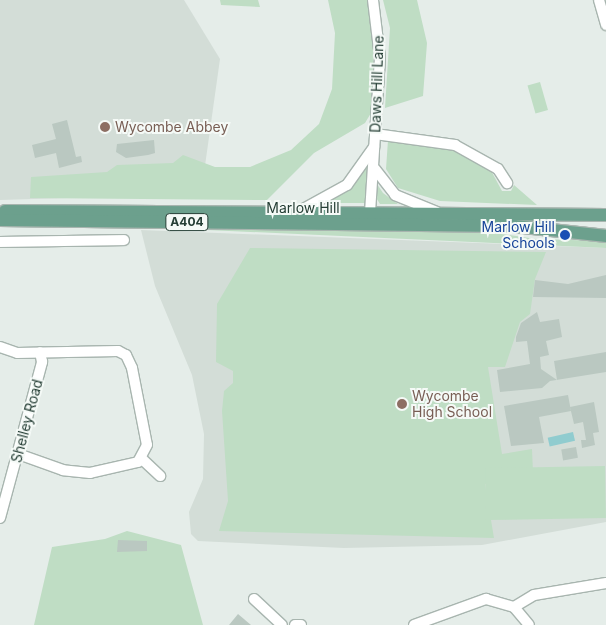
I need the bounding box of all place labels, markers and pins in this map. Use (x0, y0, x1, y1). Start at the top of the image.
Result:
place label: Wycombe Abbey (115, 119, 228, 135)
marker: Wycombe Abbey (99, 121, 111, 133)
place label: Marlow Hill Schools (482, 219, 555, 252)
marker: Marlow Hill Schools (559, 229, 571, 241)
place label: Wycombe High School (412, 388, 492, 421)
marker: Wycombe High School (396, 398, 408, 410)

